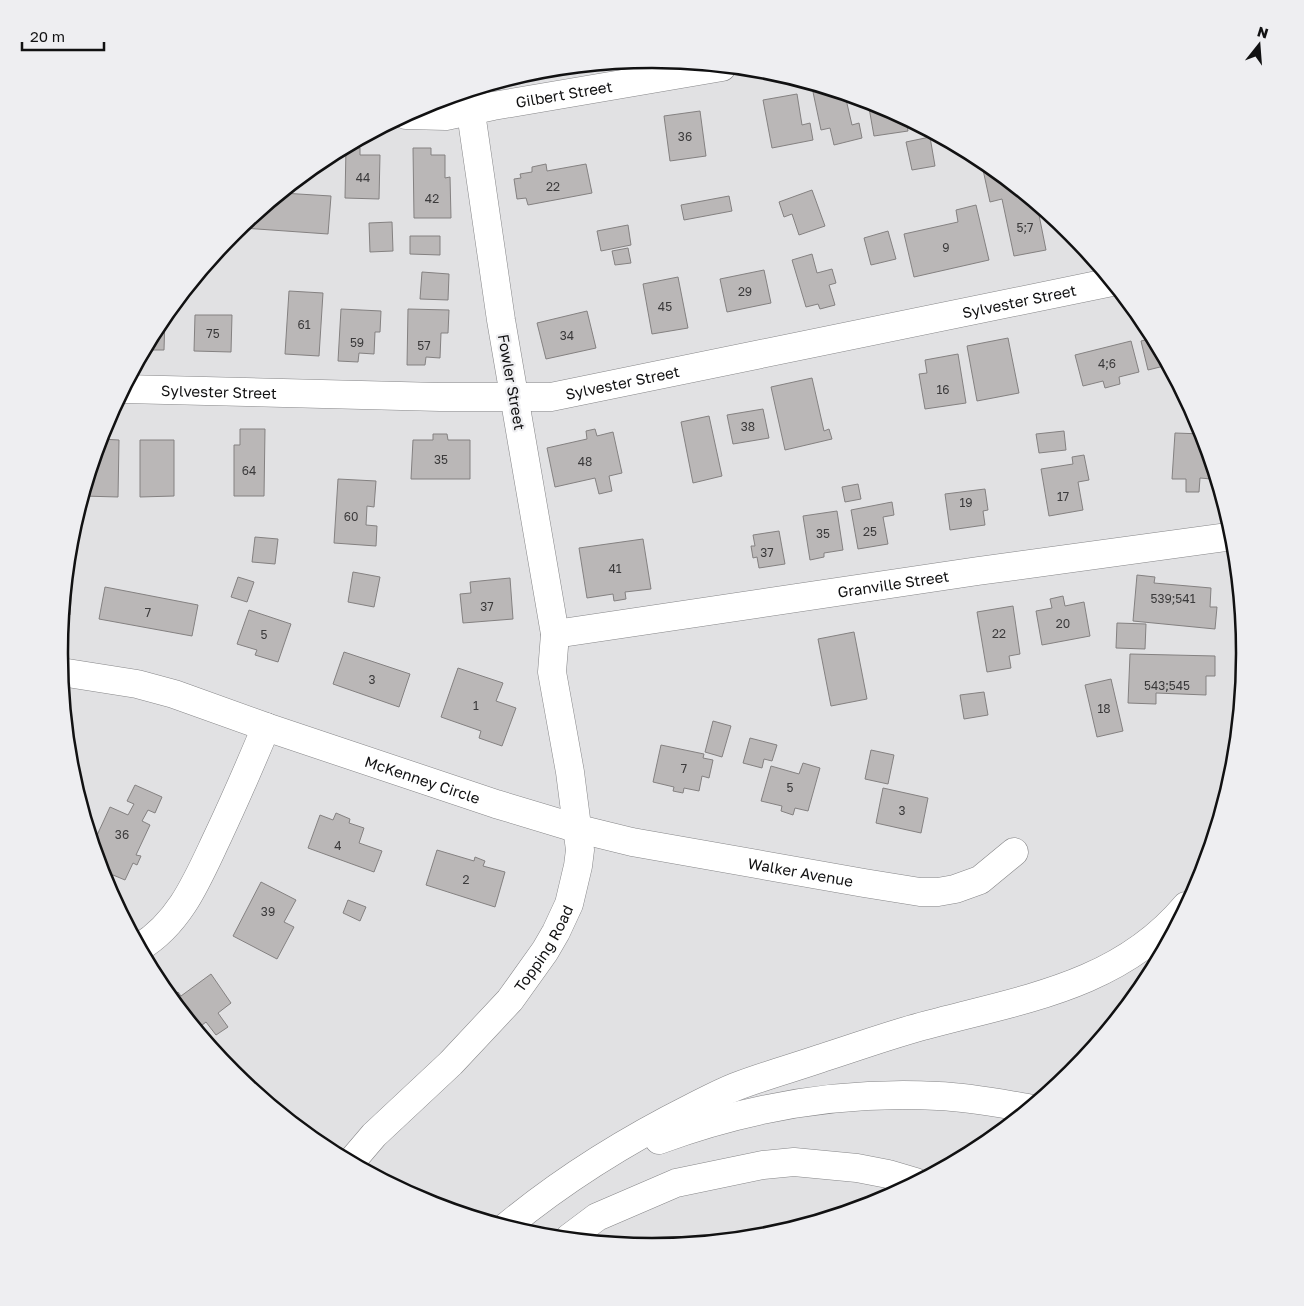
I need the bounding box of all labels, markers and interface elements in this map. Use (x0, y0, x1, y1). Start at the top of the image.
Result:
scale bar (22, 20, 105, 52)
north arrow (1234, 20, 1284, 70)
text: N (1255, 22, 1271, 42)
text: 20 m (30, 27, 65, 45)
street label: Gilbert Street (514, 77, 614, 111)
house number: 36 (678, 129, 692, 144)
house number: 44 (356, 170, 370, 185)
house number: 22 (546, 179, 560, 194)
house number: 42 (425, 191, 439, 206)
house number: 5;7 (1017, 220, 1033, 235)
house number: 9 (942, 240, 950, 255)
street label: Sylvester Street (961, 281, 1078, 321)
house number: 29 (738, 284, 752, 299)
house number: 45 (658, 299, 672, 314)
house number: 61 (297, 317, 311, 332)
house number: 75 (206, 326, 220, 341)
house number: 34 (560, 328, 574, 343)
street label: Fowler Street (495, 333, 529, 431)
house number: 59 (350, 335, 364, 350)
house number: 57 (417, 338, 431, 353)
house number: 4;6 (1098, 356, 1116, 371)
street label: Sylvester Street (564, 362, 681, 403)
street label: Sylvester Street (161, 381, 277, 402)
house number: 16 (936, 382, 950, 397)
house number: 38 (741, 419, 755, 434)
house number: 35 (434, 452, 448, 467)
house number: 48 (578, 454, 592, 469)
house number: 64 (242, 463, 256, 478)
house number: 17 (1057, 489, 1069, 504)
house number: 19 (959, 495, 973, 510)
house number: 60 (344, 509, 358, 524)
house number: 25 (863, 524, 877, 539)
house number: 35 (816, 526, 830, 541)
house number: 37 (760, 545, 774, 560)
house number: 41 (608, 561, 622, 576)
street label: Granville Street (836, 566, 950, 601)
house number: 539;541 (1151, 591, 1196, 606)
house number: 37 (480, 599, 494, 614)
house number: 7 (145, 605, 151, 620)
house number: 20 (1056, 616, 1070, 631)
house number: 22 (992, 626, 1006, 641)
house number: 5 (261, 627, 268, 642)
house number: 3 (368, 672, 376, 687)
house number: 543;545 (1144, 678, 1190, 693)
house number: 1 (473, 698, 479, 713)
house number: 18 (1097, 701, 1111, 716)
street label: McKenney Circle (363, 752, 483, 807)
house number: 7 (681, 761, 687, 776)
house number: 5 (787, 780, 794, 795)
house number: 3 (898, 803, 906, 818)
house number: 36 (115, 827, 129, 842)
house number: 4 (334, 838, 342, 853)
street label: Walker Avenue (747, 854, 855, 890)
house number: 2 (463, 872, 470, 887)
street label: Topping Road (510, 902, 576, 995)
house number: 39 (261, 904, 275, 919)

